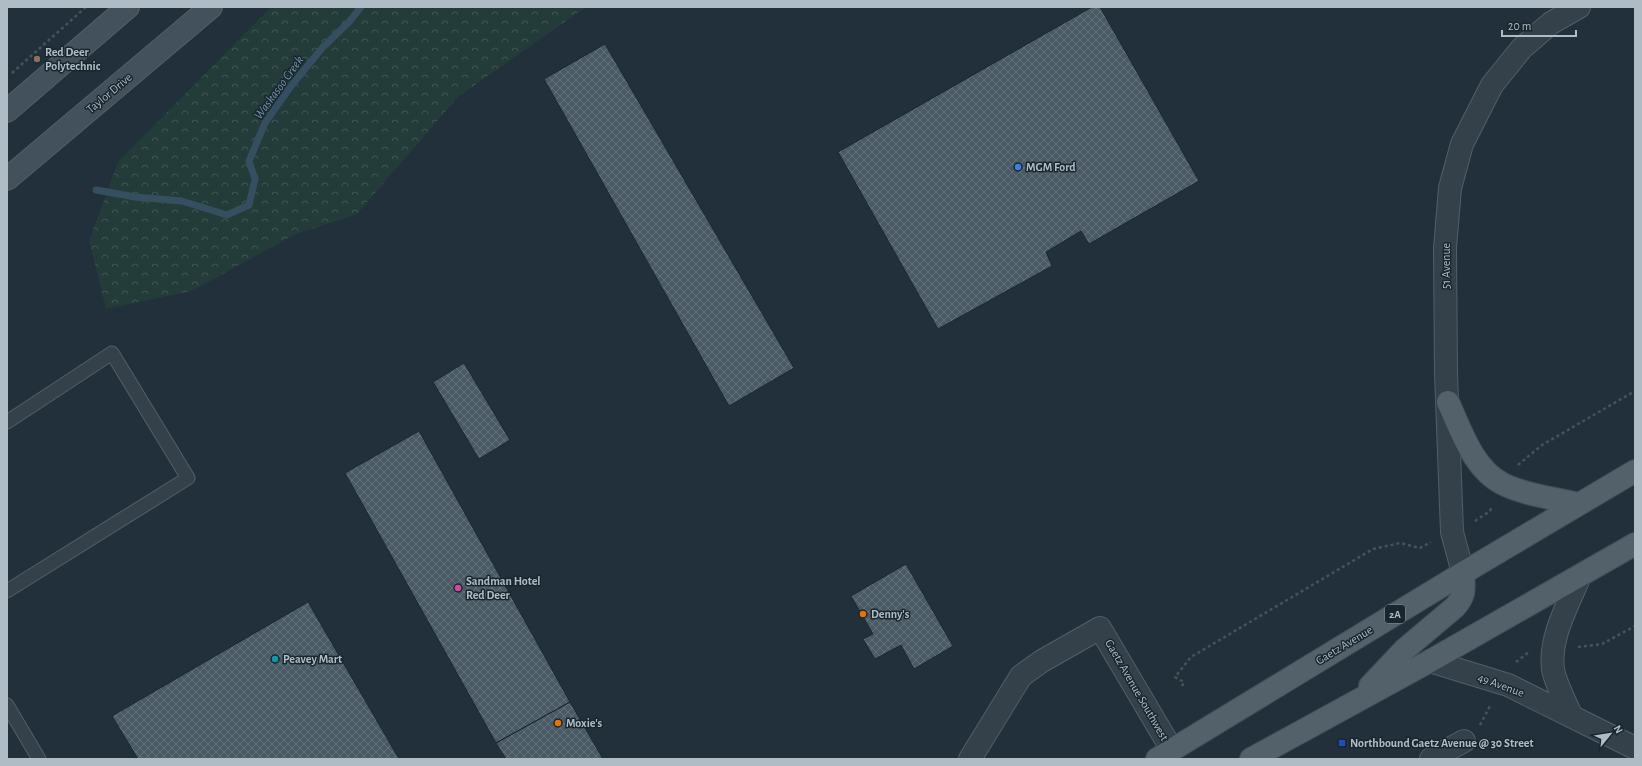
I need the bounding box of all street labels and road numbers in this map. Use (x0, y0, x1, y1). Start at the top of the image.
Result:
street label: Taylor Drive (84, 71, 135, 116)
street label: 51 Avenue (1440, 243, 1452, 289)
road number: 2A (1385, 605, 1405, 623)
street label: Gaetz Avenue (1314, 623, 1374, 667)
street label: Gaetz Avenue Southwest (1103, 637, 1171, 743)
street label: 49 Avenue (1476, 671, 1526, 699)

